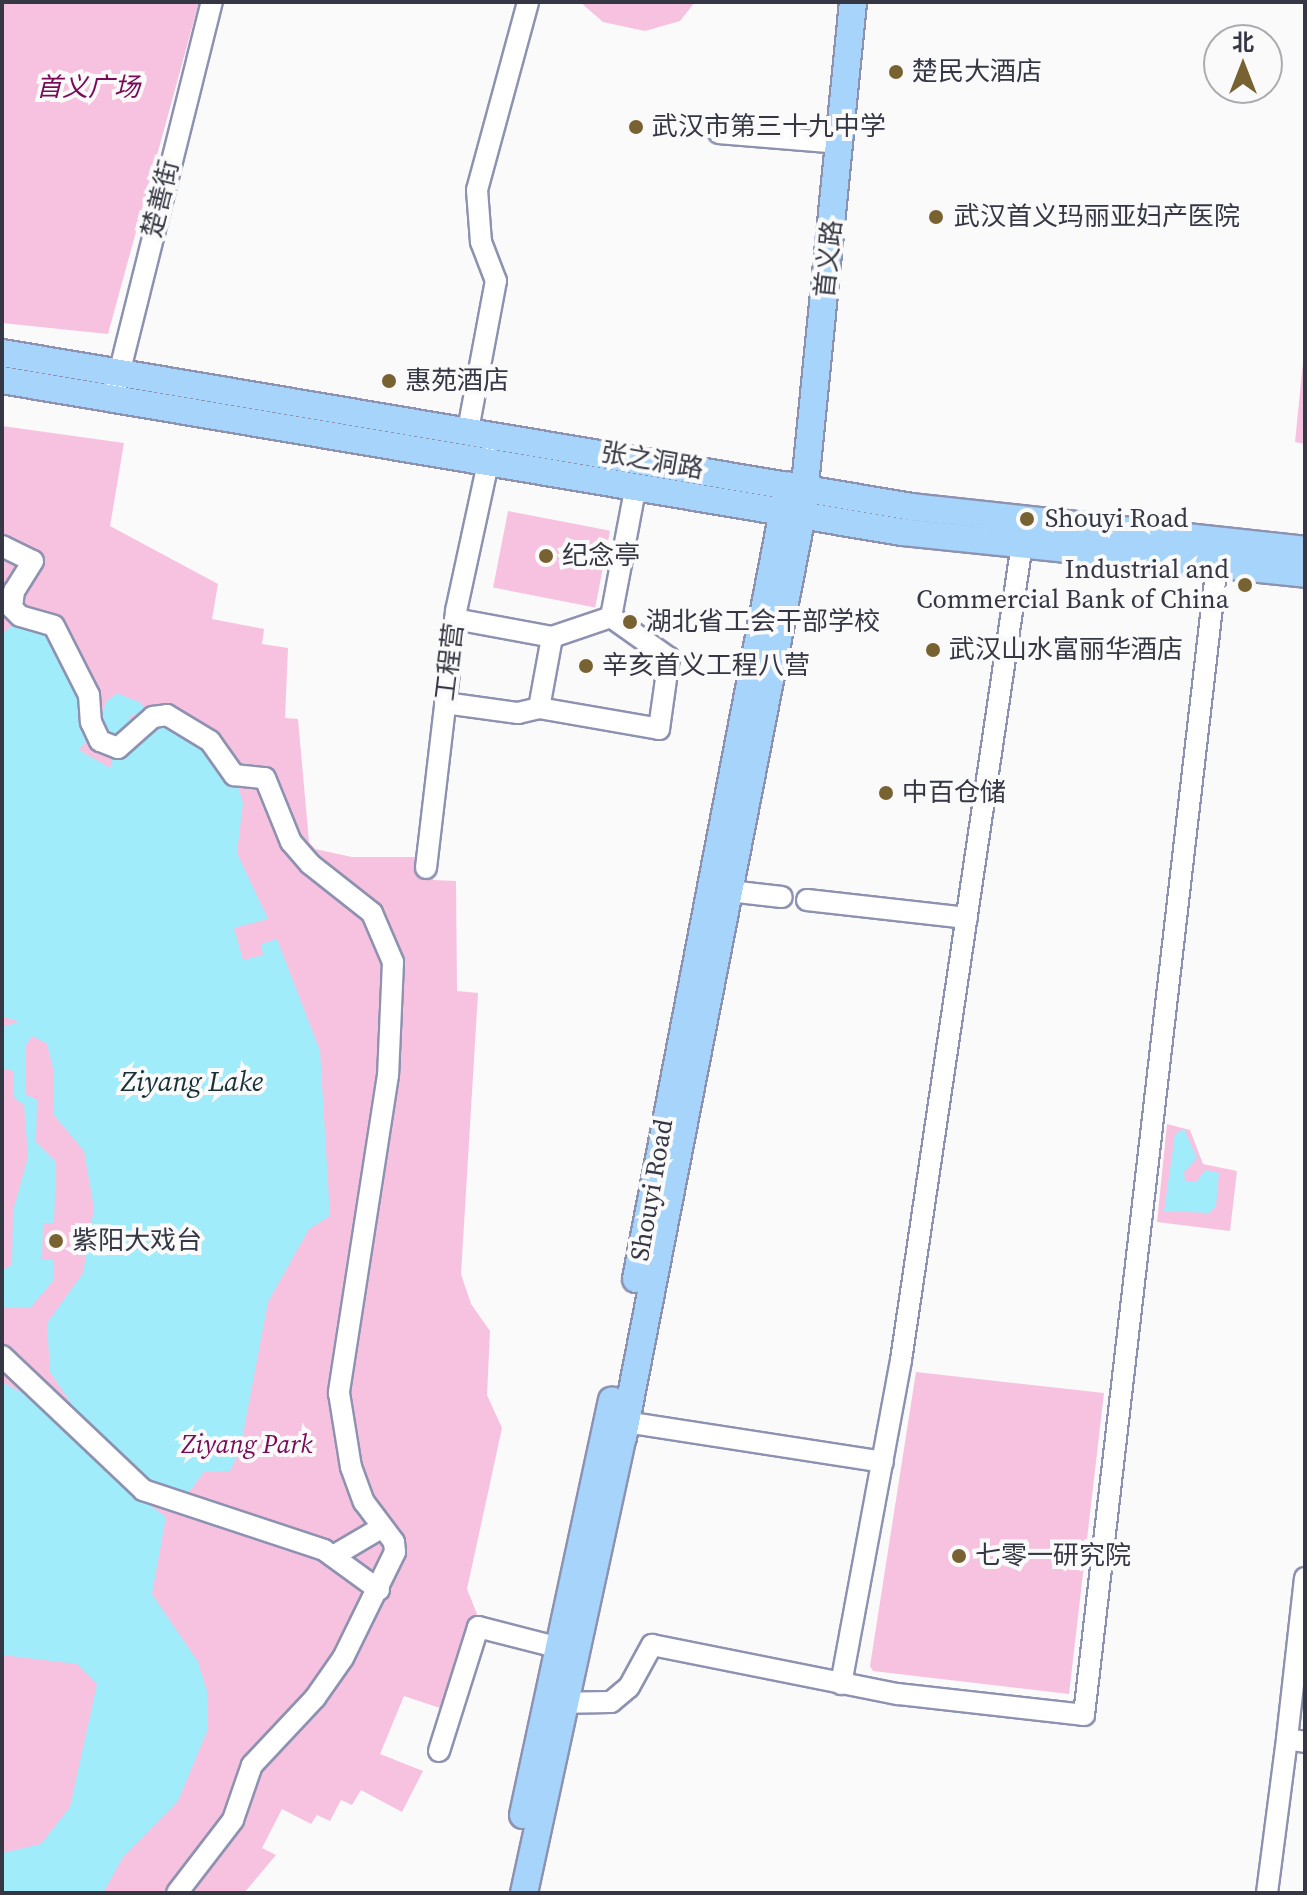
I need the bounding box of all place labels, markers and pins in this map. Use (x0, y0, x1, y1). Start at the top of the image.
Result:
place label: 楚民大酒店 (912, 56, 1042, 88)
marker: 楚民大酒店 (887, 63, 905, 81)
place label: 武汉市第三十九中学 (652, 111, 886, 143)
marker: 武汉市第三十九中学 (627, 118, 645, 136)
place label: 武汉首义玛丽亚妇产医院 (954, 201, 1240, 233)
marker: 武汉首义玛丽亚妇产医院 (925, 206, 947, 228)
place label: 惠苑酒店 (405, 365, 509, 397)
marker: 惠苑酒店 (380, 372, 398, 390)
place label: Shouyi Road (1045, 503, 1188, 535)
marker: Shouyi Road (1016, 508, 1038, 530)
place label: 纪念亭 (562, 540, 640, 572)
marker: 纪念亭 (537, 547, 555, 565)
place label: Industrial and Commercial Bank of China (916, 554, 1229, 616)
marker: Industrial and Commercial Bank of China (1236, 576, 1254, 594)
place label: 湖北省工会干部学校 (646, 606, 880, 638)
marker: 湖北省工会干部学校 (621, 613, 639, 631)
place label: 武汉山水富丽华酒店 (949, 634, 1183, 666)
marker: 武汉山水富丽华酒店 (924, 641, 942, 659)
place label: 辛亥首义工程八营 (602, 650, 810, 682)
marker: 辛亥首义工程八营 (577, 657, 595, 675)
place label: 中百仓储 (902, 777, 1006, 809)
marker: 中百仓储 (877, 784, 895, 802)
place label: 紫阳大戏台 (72, 1225, 202, 1257)
marker: 紫阳大戏台 (47, 1232, 65, 1250)
place label: 七零一研究院 (975, 1540, 1131, 1572)
marker: 七零一研究院 (950, 1547, 968, 1565)

